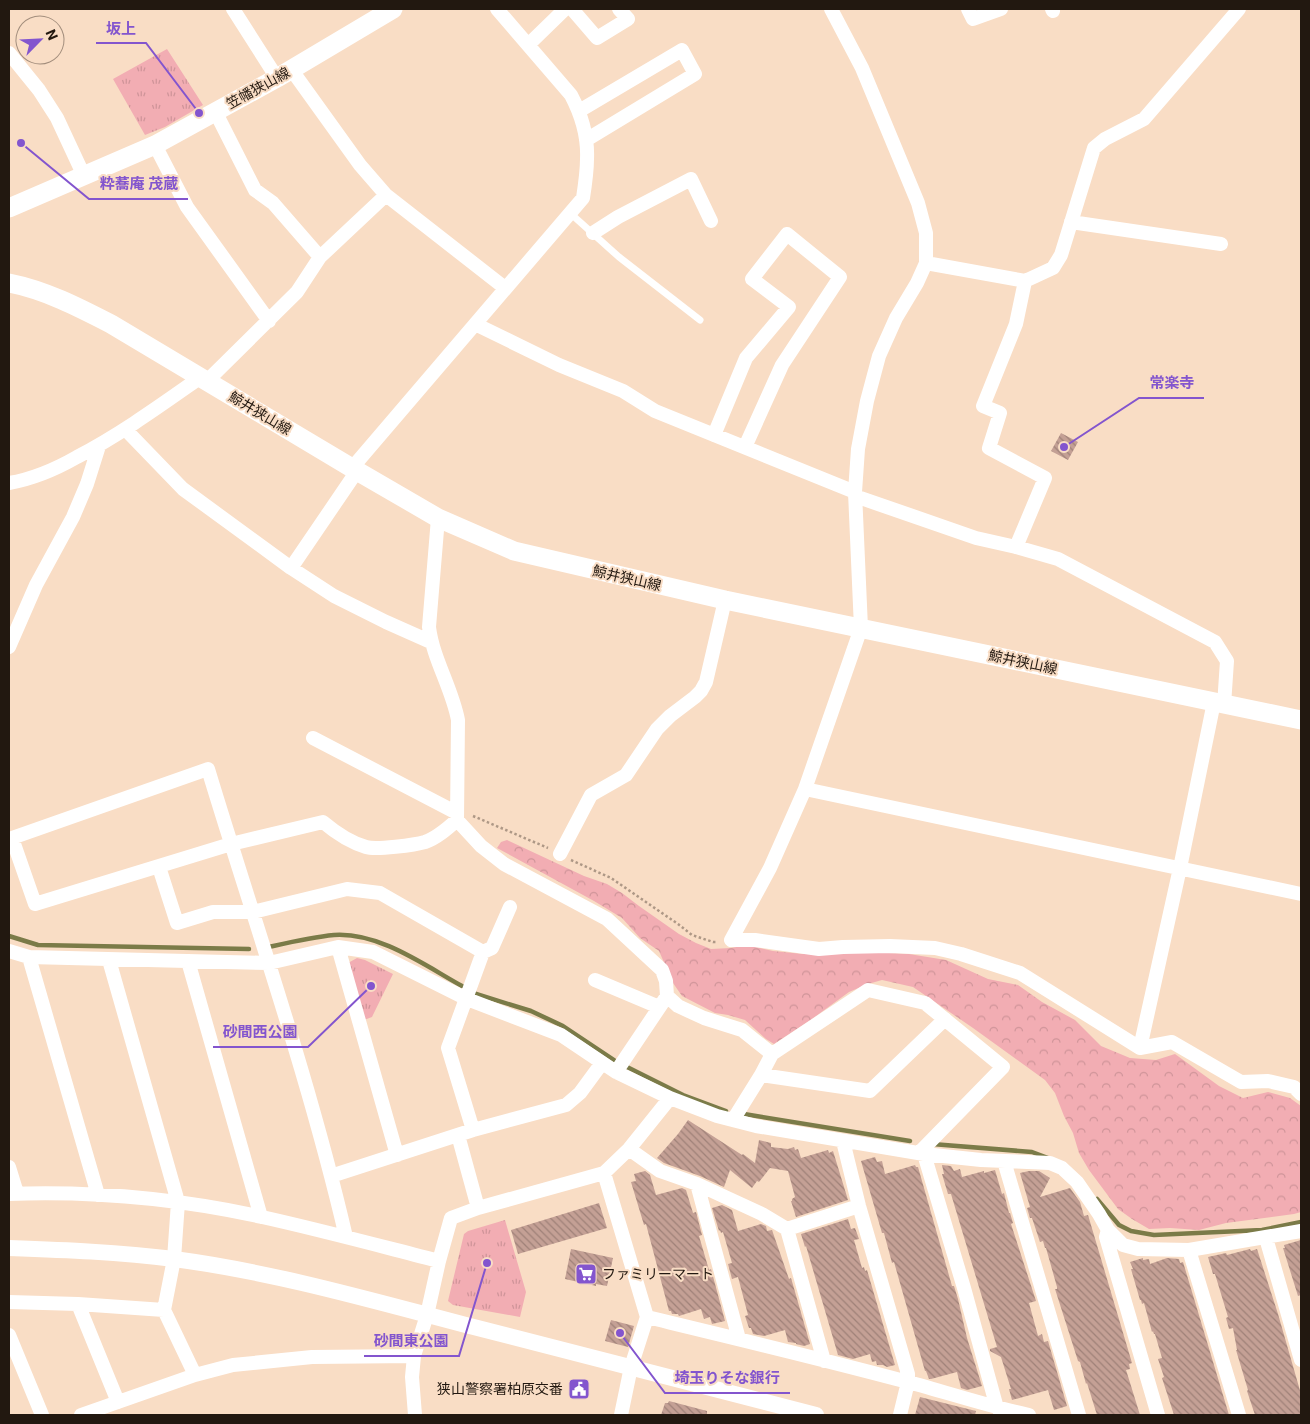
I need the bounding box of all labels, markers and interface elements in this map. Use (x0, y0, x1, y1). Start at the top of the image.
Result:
callout: 坂上 (96, 13, 146, 43)
north arrow (15, 15, 65, 65)
text: 坂上 (106, 20, 136, 38)
text: N (43, 27, 61, 42)
street label: 笠幡狭山線 (224, 64, 292, 112)
callout: 粋蕎庵 茂蔵 (89, 169, 188, 199)
text: 粋蕎庵 茂蔵 (100, 175, 178, 193)
callout: 常楽寺 (1139, 368, 1204, 398)
text: 常楽寺 (1149, 374, 1195, 392)
street label: 鯨井狭山線 (226, 388, 294, 438)
street label: 鯨井狭山線 (591, 562, 663, 594)
street label: 鯨井狭山線 (987, 647, 1059, 677)
callout: 砂間西公園 (213, 1017, 308, 1047)
text: 砂間西公園 (222, 1023, 298, 1041)
supermarket icon: ファミリーマート (574, 1262, 598, 1286)
place label: ファミリーマート (602, 1266, 714, 1282)
callout: 砂間東公園 (364, 1326, 459, 1356)
text: 砂間東公園 (373, 1332, 449, 1350)
callout: 埼玉りそな銀行 (665, 1363, 790, 1393)
text: 埼玉りそな銀行 (674, 1369, 780, 1387)
public building icon: 狭山警察署柏原交番 (567, 1377, 591, 1401)
place label: 狭山警察署柏原交番 (437, 1381, 563, 1397)

